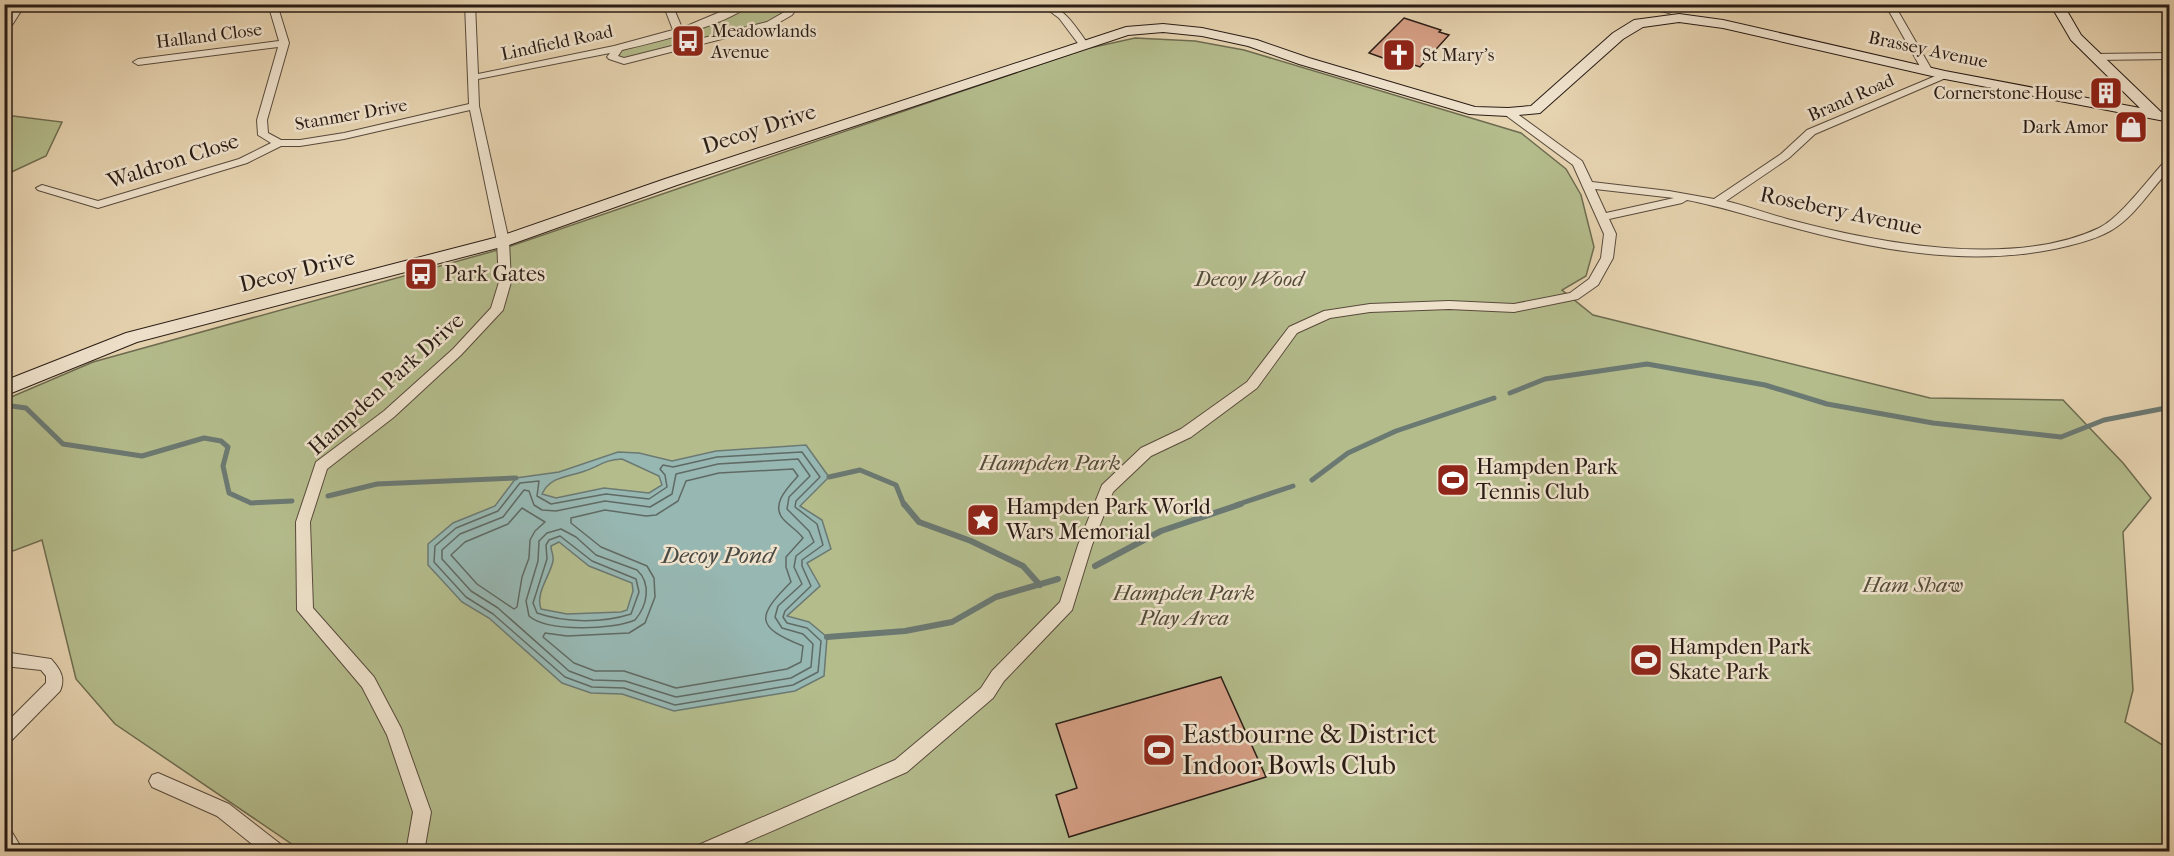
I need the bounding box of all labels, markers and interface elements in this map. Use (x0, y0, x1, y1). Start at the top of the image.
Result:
street label: Halland Close (155, 19, 263, 53)
street label: Lindfield Road (499, 21, 615, 65)
place label: Meadowlands Avenue (710, 21, 817, 63)
bus stop icon: Meadowlands Avenue (670, 23, 706, 59)
street label: Brassey Avenue (1867, 27, 1990, 73)
church icon: St Mary's (1381, 37, 1417, 73)
place label: St Mary's (1422, 45, 1495, 66)
street label: Brand Road (1805, 70, 1897, 126)
building icon: Cornerstone House (2088, 75, 2124, 111)
place label: Cornerstone House (1933, 83, 2083, 104)
street label: Stanmer Drive (293, 95, 409, 135)
street label: Decoy Drive (699, 98, 819, 160)
shop icon: Dark Amor (2113, 109, 2149, 145)
place label: Dark Amor (2022, 117, 2108, 138)
street label: Waldron Close (103, 127, 242, 195)
street label: Rosebery Avenue (1758, 181, 1925, 241)
street label: Decoy Drive (237, 244, 358, 298)
bus stop icon: Park Gates (403, 256, 439, 292)
place label: Park Gates (444, 261, 545, 287)
park label: Decoy Wood (1193, 266, 1306, 292)
street label: Hampden Park Drive (303, 307, 469, 461)
park label: Hampden Park (978, 450, 1121, 476)
place label: Hampden Park Tennis Club (1476, 454, 1619, 505)
sports icon: Hampden Park Tennis Club (1435, 462, 1471, 498)
place label: Hampden Park World Wars Memorial (1005, 494, 1212, 545)
place icon: Hampden Park World Wars Memorial (965, 502, 1001, 538)
water label: Decoy Pond (660, 541, 777, 569)
park label: Ham Shaw (1862, 572, 1963, 598)
park label: Hampden Park Play Area (1112, 580, 1255, 631)
place label: Hampden Park Skate Park (1669, 634, 1812, 685)
sports icon: Hampden Park Skate Park (1628, 642, 1664, 678)
place label: Eastbourne & District Indoor Bowls Club (1182, 718, 1437, 781)
sports icon: Eastbourne & District Indoor Bowls Club (1141, 732, 1177, 768)

